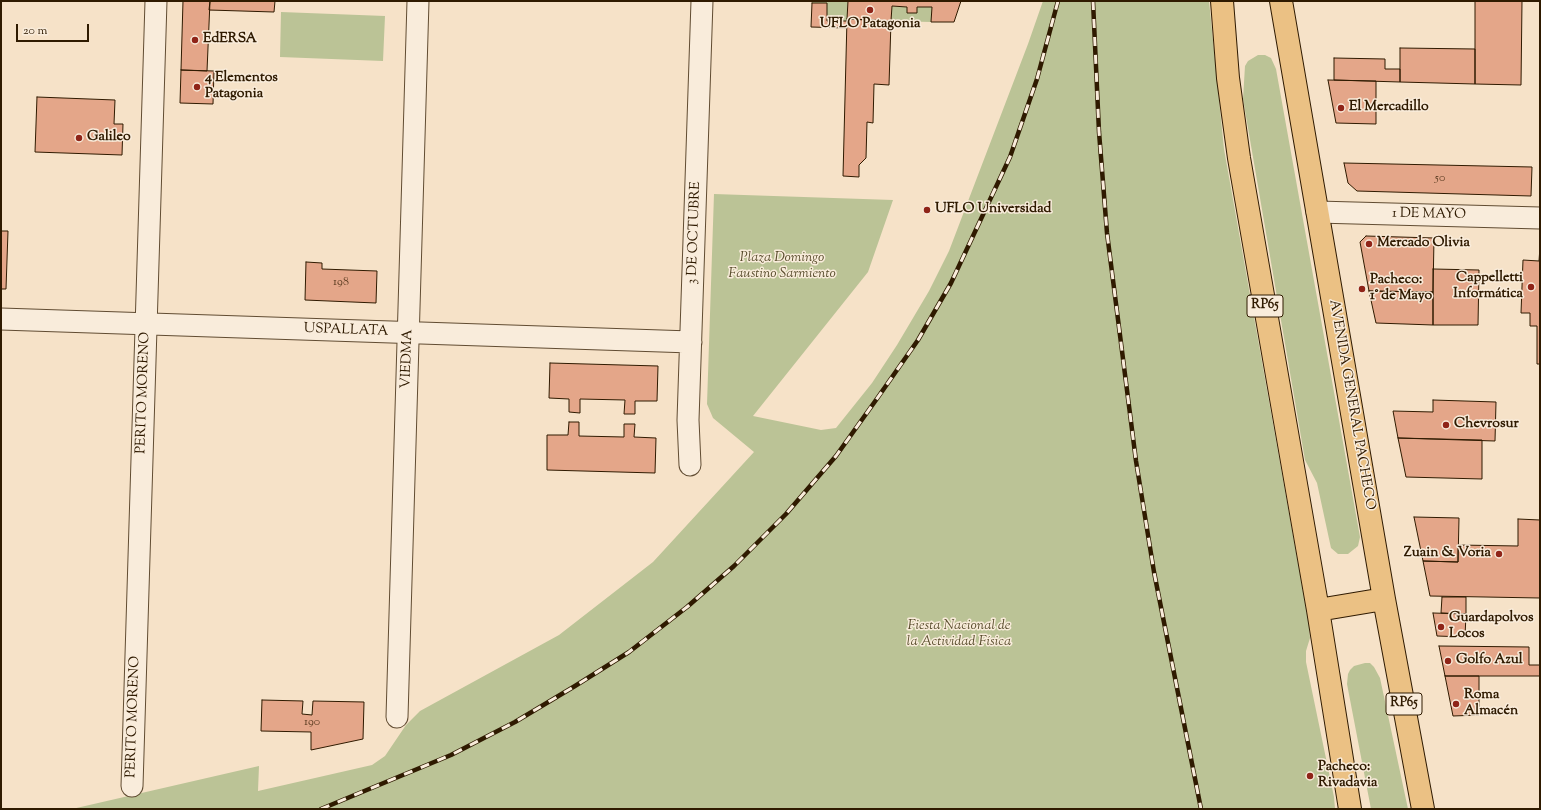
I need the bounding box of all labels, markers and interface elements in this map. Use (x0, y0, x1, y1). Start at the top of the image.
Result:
marker: UFLO Patagonia (865, 5, 875, 15)
scale bar (18, 16, 91, 42)
place label: UFLO Patagonia (820, 17, 920, 33)
text: 20 m (23, 22, 47, 40)
place label: EdERSA (203, 32, 257, 48)
marker: EdERSA (190, 35, 200, 45)
place label: 4 Elementos Patagonia (205, 71, 278, 104)
marker: 4 Elementos Patagonia (192, 82, 202, 92)
place label: El Mercadillo (1349, 100, 1429, 116)
marker: El Mercadillo (1336, 103, 1346, 113)
place label: Galileo (87, 130, 131, 146)
marker: Galileo (74, 133, 84, 143)
house number: 50 (1435, 172, 1445, 186)
street label: 3 DE OCTUBRE (685, 181, 705, 285)
place label: UFLO Universidad (935, 202, 1051, 218)
marker: UFLO Universidad (922, 205, 932, 215)
street label: 1 DE MAYO (1392, 206, 1466, 224)
place label: Mercado Olivia (1377, 236, 1470, 252)
marker: Mercado Olivia (1364, 239, 1374, 249)
park label: Plaza Domingo Faustino Sarmiento (728, 251, 836, 284)
place label: Cappelletti Informática (1453, 271, 1523, 304)
place label: Pacheco: 1° de Mayo (1370, 273, 1432, 306)
house number: 198 (333, 276, 349, 290)
marker: Cappelletti Informática (1526, 282, 1536, 292)
marker: Pacheco: 1° de Mayo (1357, 284, 1367, 294)
road number: RP65 (1247, 295, 1283, 317)
street label: AVENIDA GENERAL PACHECO (1324, 298, 1378, 512)
street label: USPALLATA (303, 321, 389, 341)
street label: VIEDMA (399, 329, 417, 389)
street label: PERITO MORENO (133, 332, 155, 454)
place label: Chevrosur (1454, 417, 1519, 433)
marker: Chevrosur (1441, 420, 1451, 430)
place label: Zuain & Voria (1404, 546, 1491, 562)
marker: Zuain & Voria (1494, 549, 1504, 559)
place label: Guardapolvos Locos (1449, 611, 1533, 644)
park label: Fiesta Nacional de la Actividad Física (907, 619, 1011, 652)
marker: Guardapolvos Locos (1436, 622, 1446, 632)
place label: Golfo Azul (1456, 653, 1523, 669)
street label: PERITO MORENO (123, 656, 145, 778)
marker: Golfo Azul (1443, 656, 1453, 666)
place label: Roma Almacén (1464, 688, 1518, 720)
road number: RP65 (1386, 693, 1422, 715)
marker: Roma Almacén (1451, 699, 1461, 709)
house number: 190 (304, 716, 320, 730)
place label: Pacheco: Rivadavia (1318, 760, 1377, 792)
marker: Pacheco: Rivadavia (1305, 771, 1315, 781)

